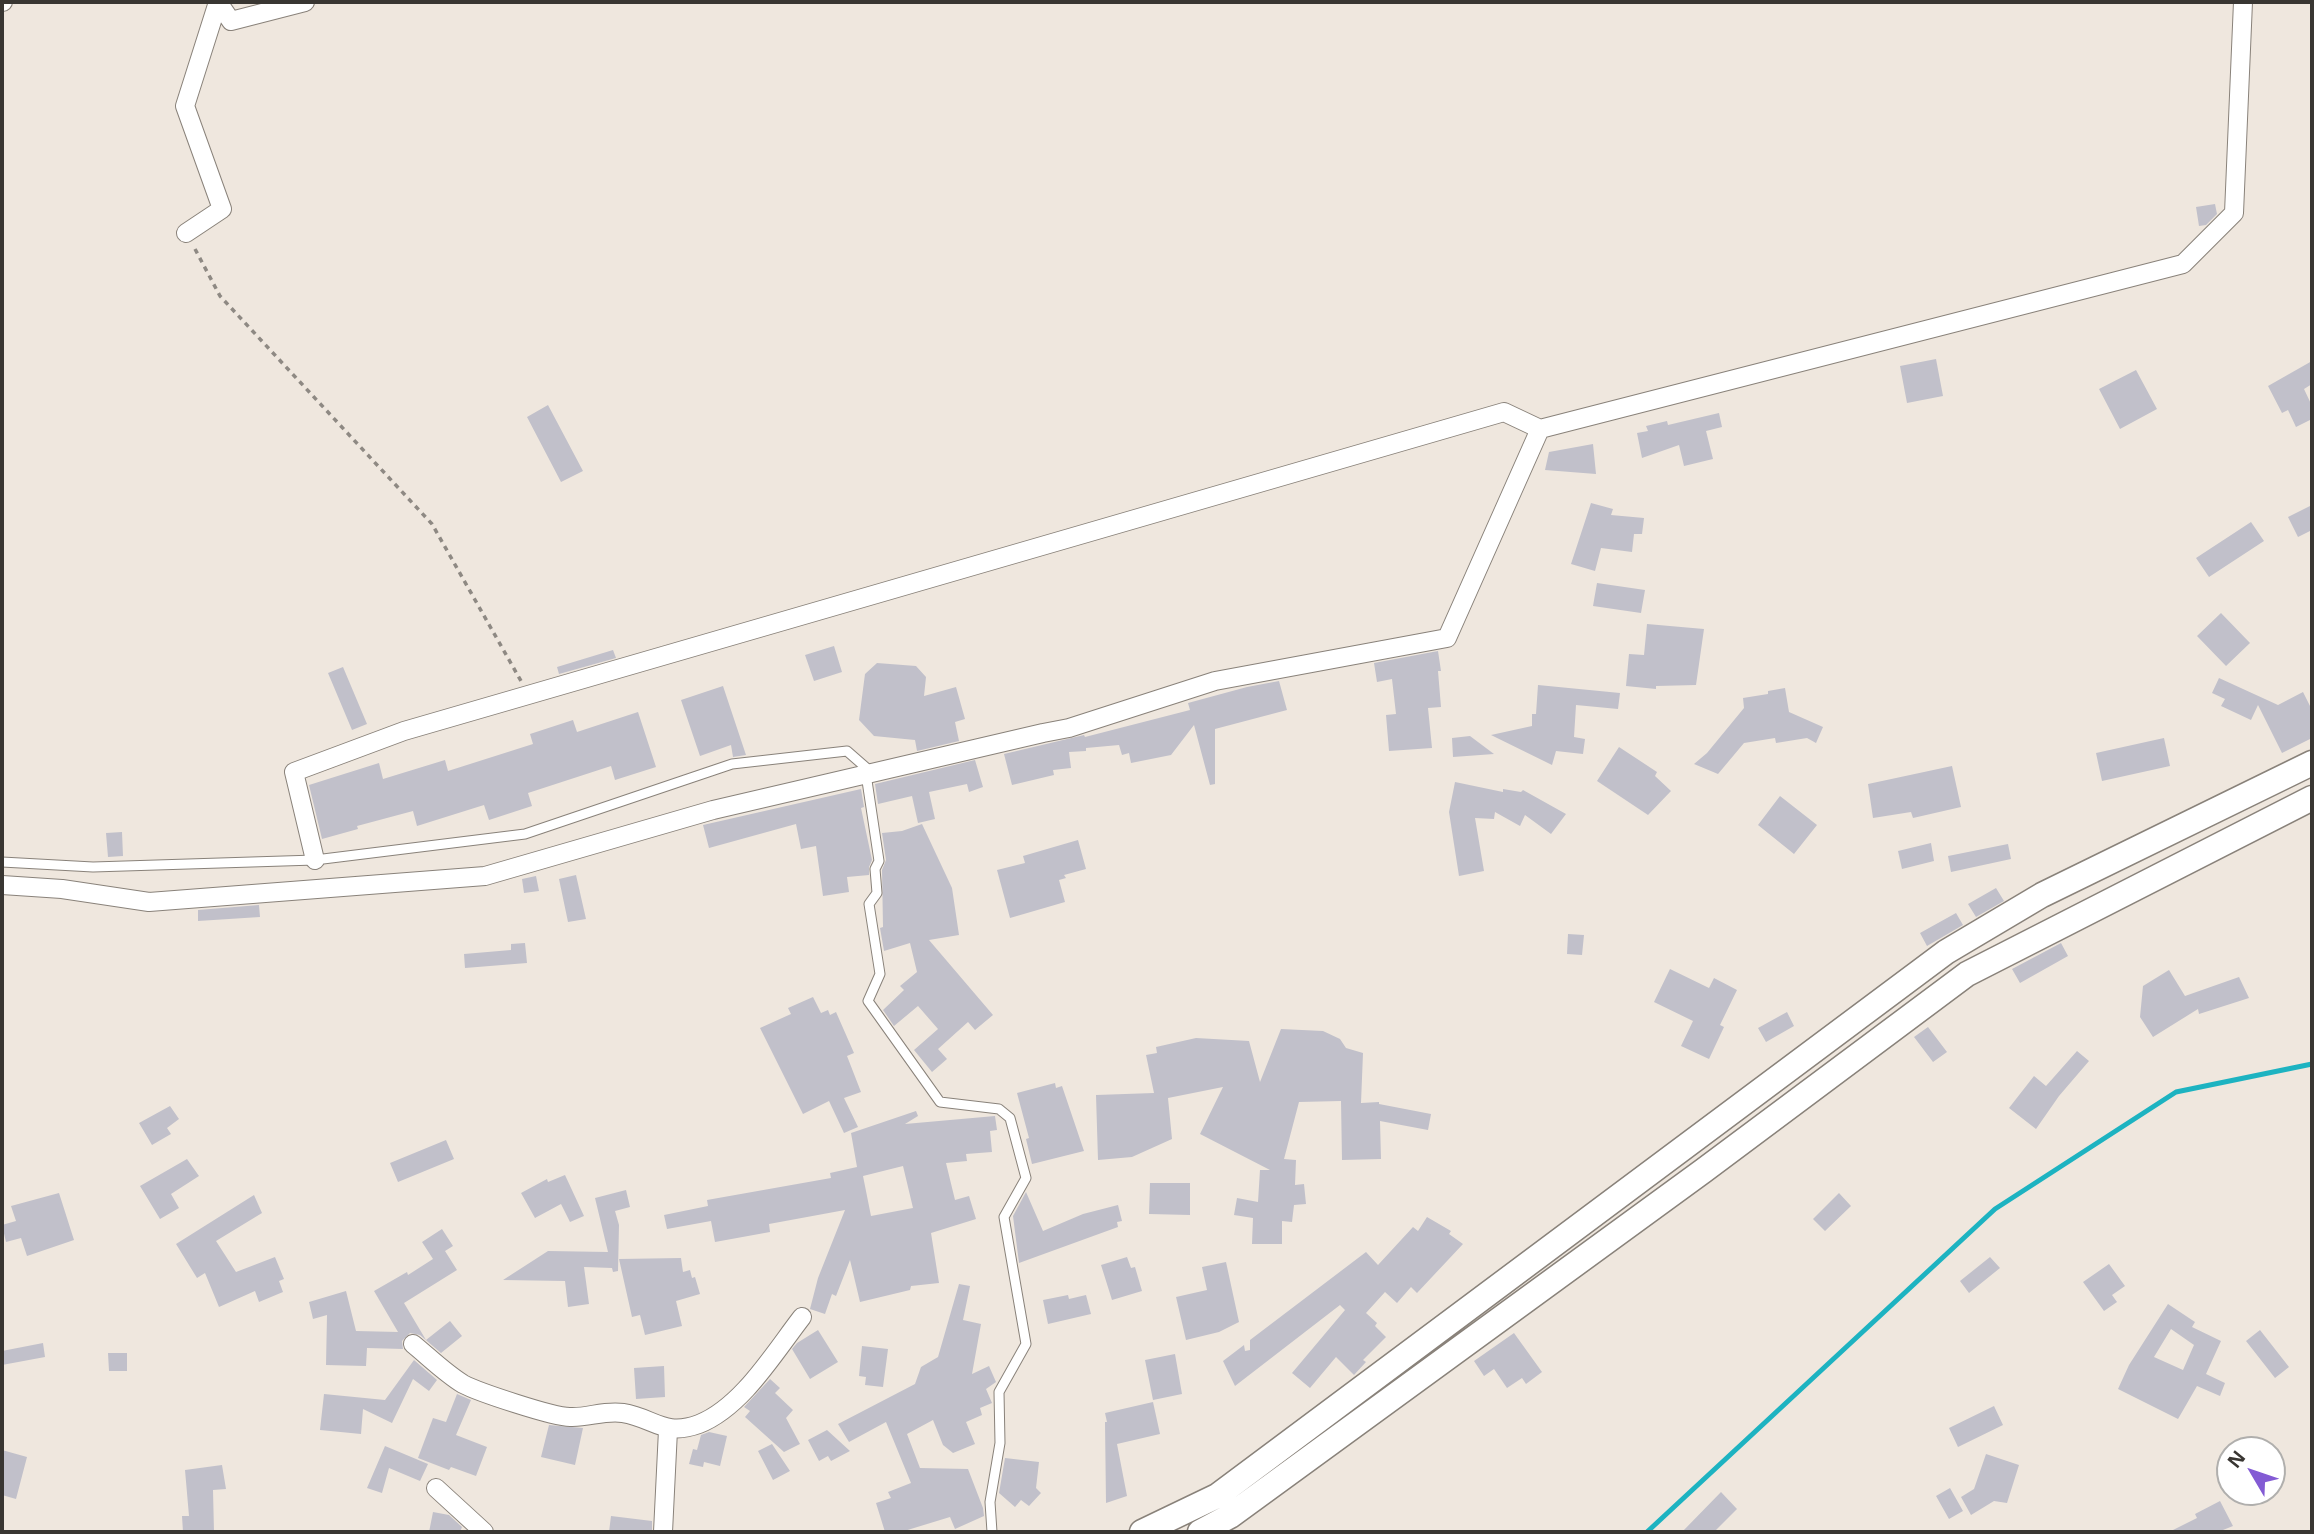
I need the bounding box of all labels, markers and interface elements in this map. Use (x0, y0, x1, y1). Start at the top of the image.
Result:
north arrow (2216, 1436, 2286, 1506)
text: N (2221, 1445, 2251, 1473)

